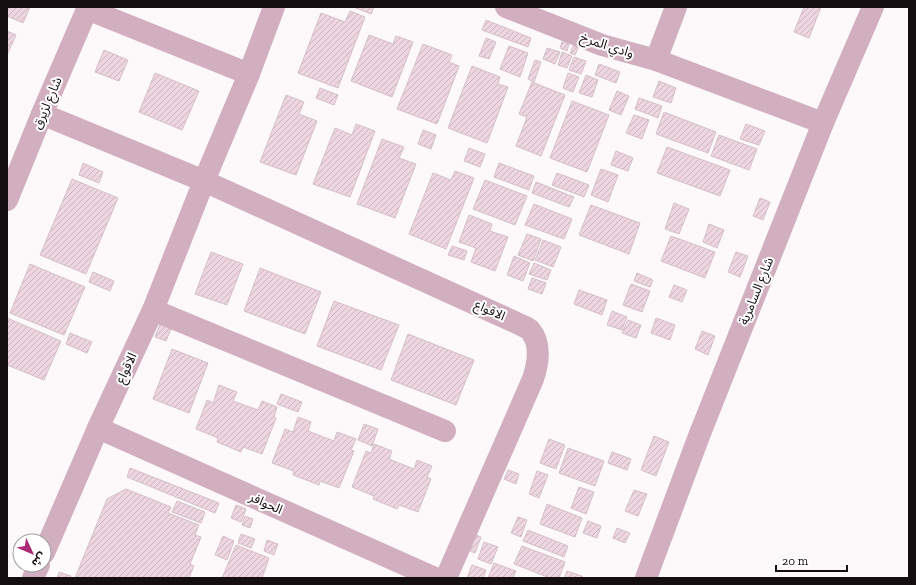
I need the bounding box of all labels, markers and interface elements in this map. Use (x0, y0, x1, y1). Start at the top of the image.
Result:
street label: وادي المرخ (577, 29, 636, 64)
street label: شارع لزيرق (29, 75, 67, 132)
street label: شارع السامرية (736, 255, 779, 328)
street label: الاقواع (471, 297, 508, 326)
street label: الاقواع (112, 350, 142, 387)
street label: الحوافر (246, 489, 285, 517)
north arrow (12, 533, 52, 573)
scale bar (776, 547, 847, 573)
text: ش (29, 550, 49, 570)
text: 20 m (782, 554, 809, 568)

